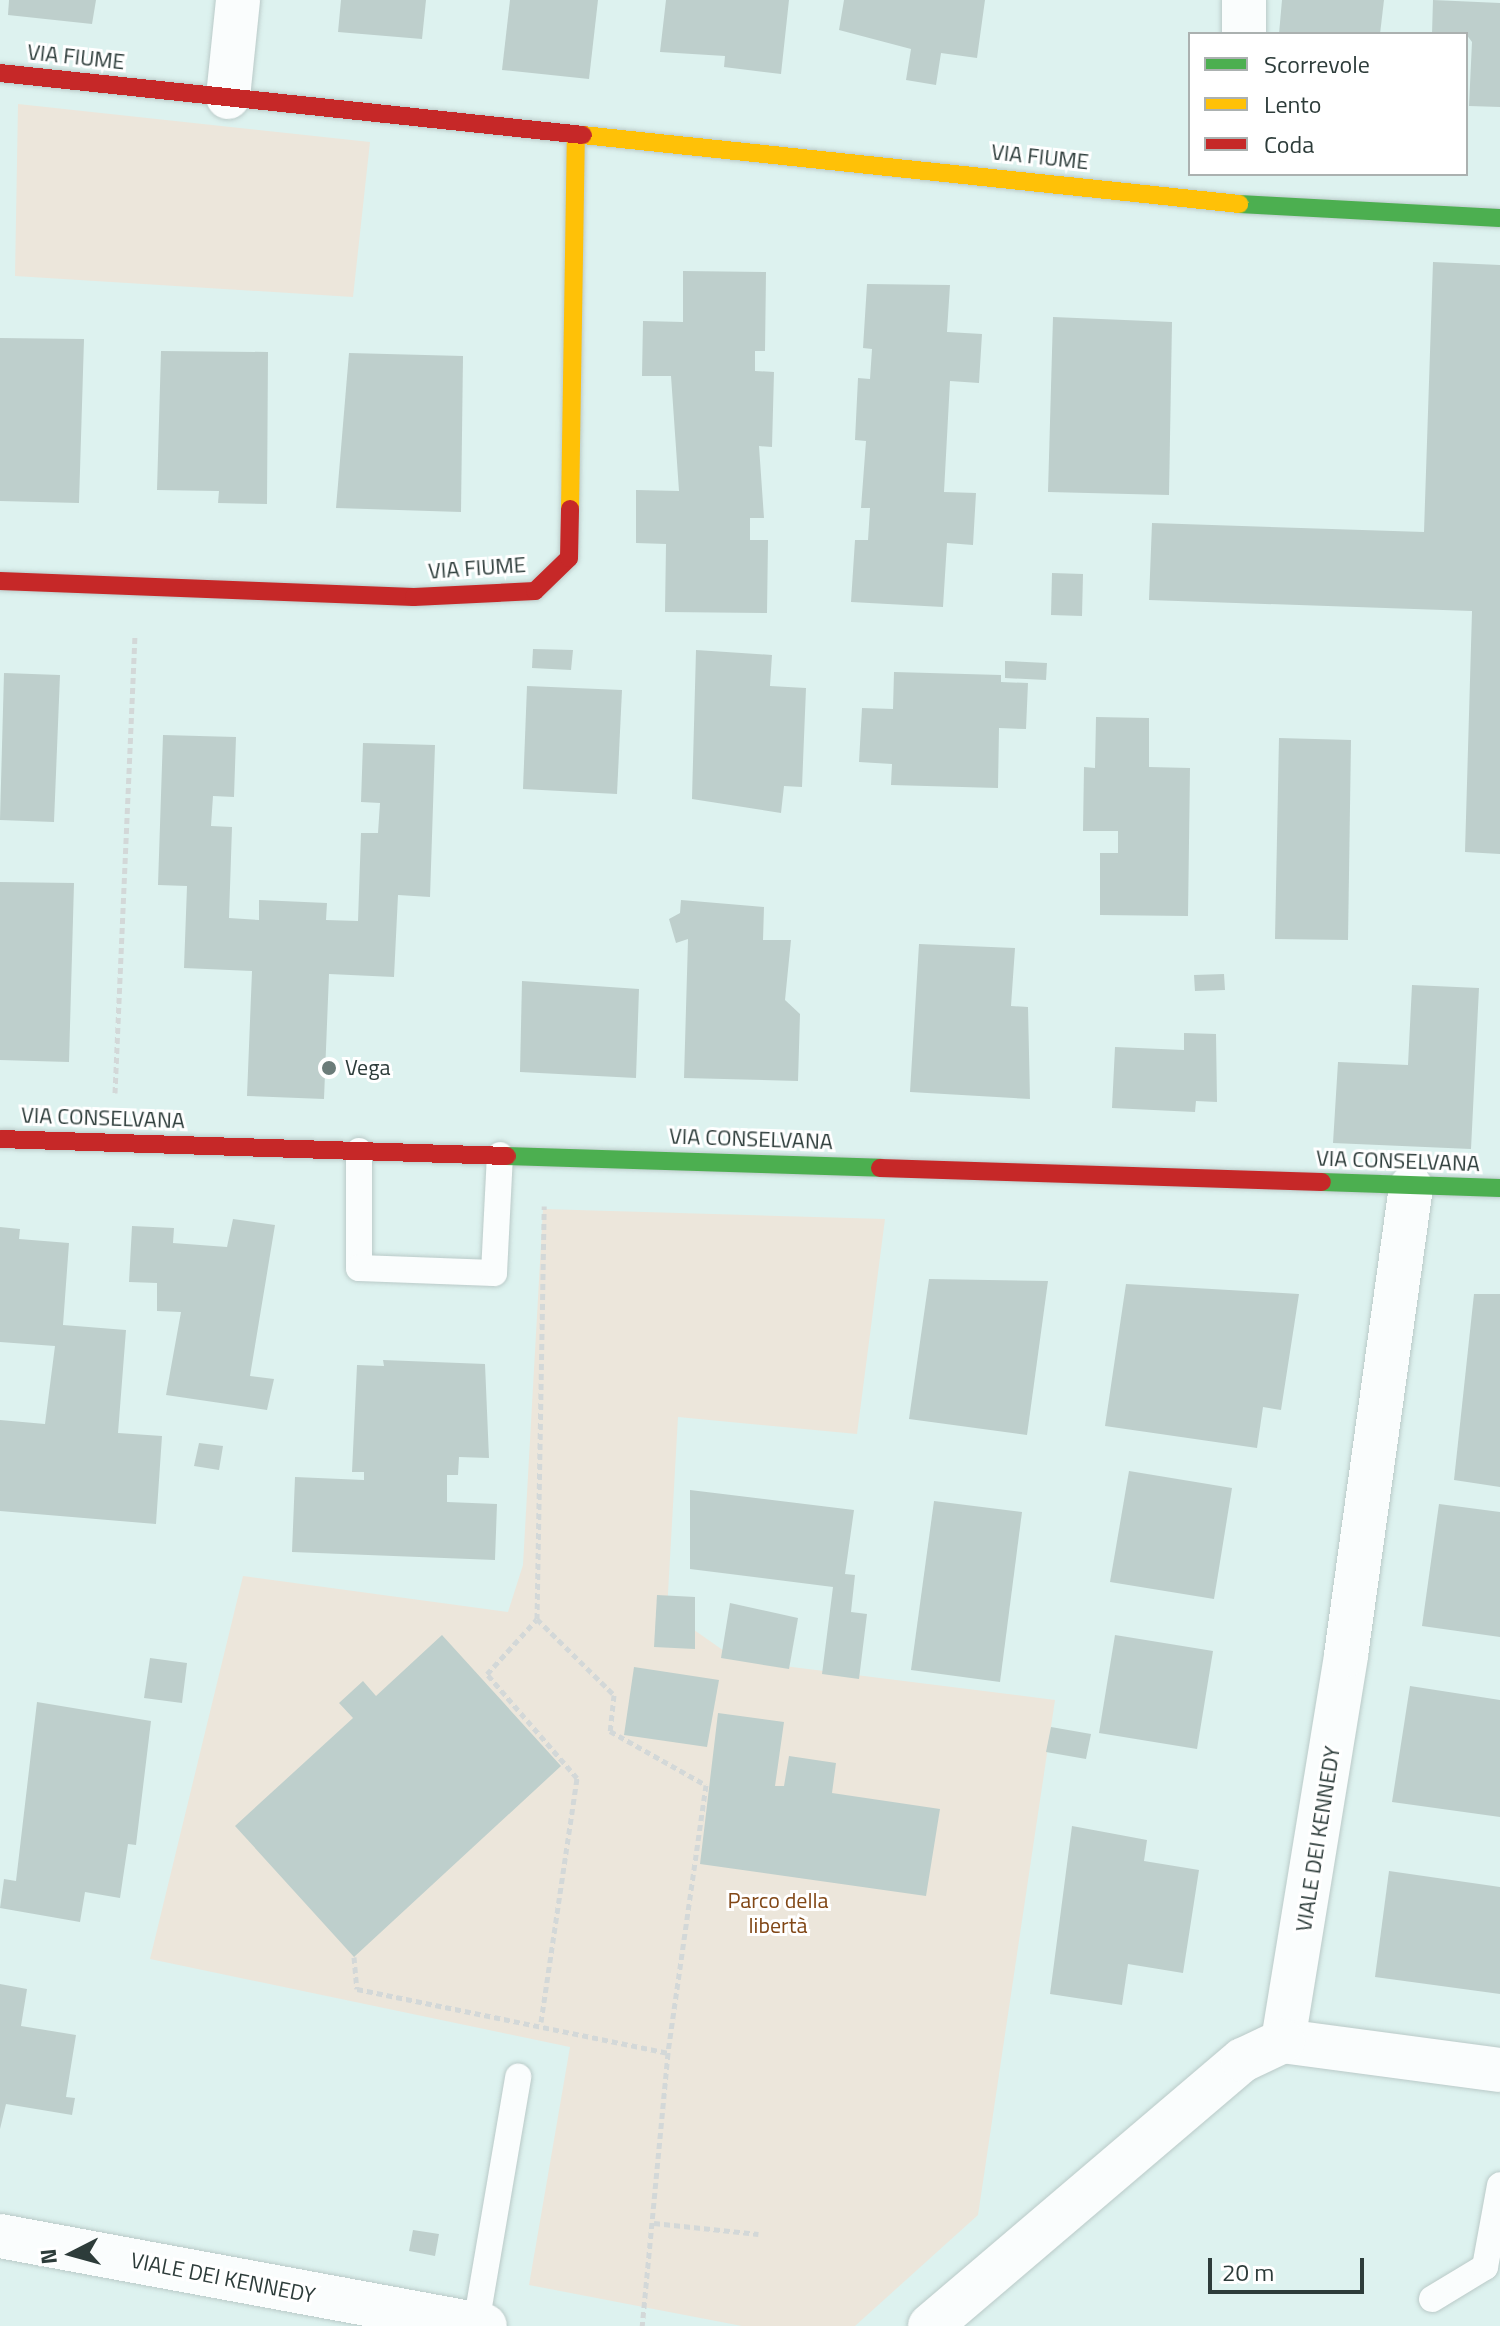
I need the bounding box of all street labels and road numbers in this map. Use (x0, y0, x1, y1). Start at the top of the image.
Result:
street label: VIA FIUME (26, 39, 126, 75)
street label: VIA FIUME (990, 139, 1090, 175)
street label: VIA FIUME (427, 551, 527, 585)
street label: VIA CONSELVANA (21, 1102, 185, 1134)
street label: VIA CONSELVANA (669, 1123, 833, 1155)
street label: VIA CONSELVANA (1316, 1145, 1480, 1177)
street label: VIALE DEI KENNEDY (1290, 1744, 1346, 1934)
street label: VIALE DEI KENNEDY (128, 2247, 318, 2309)

